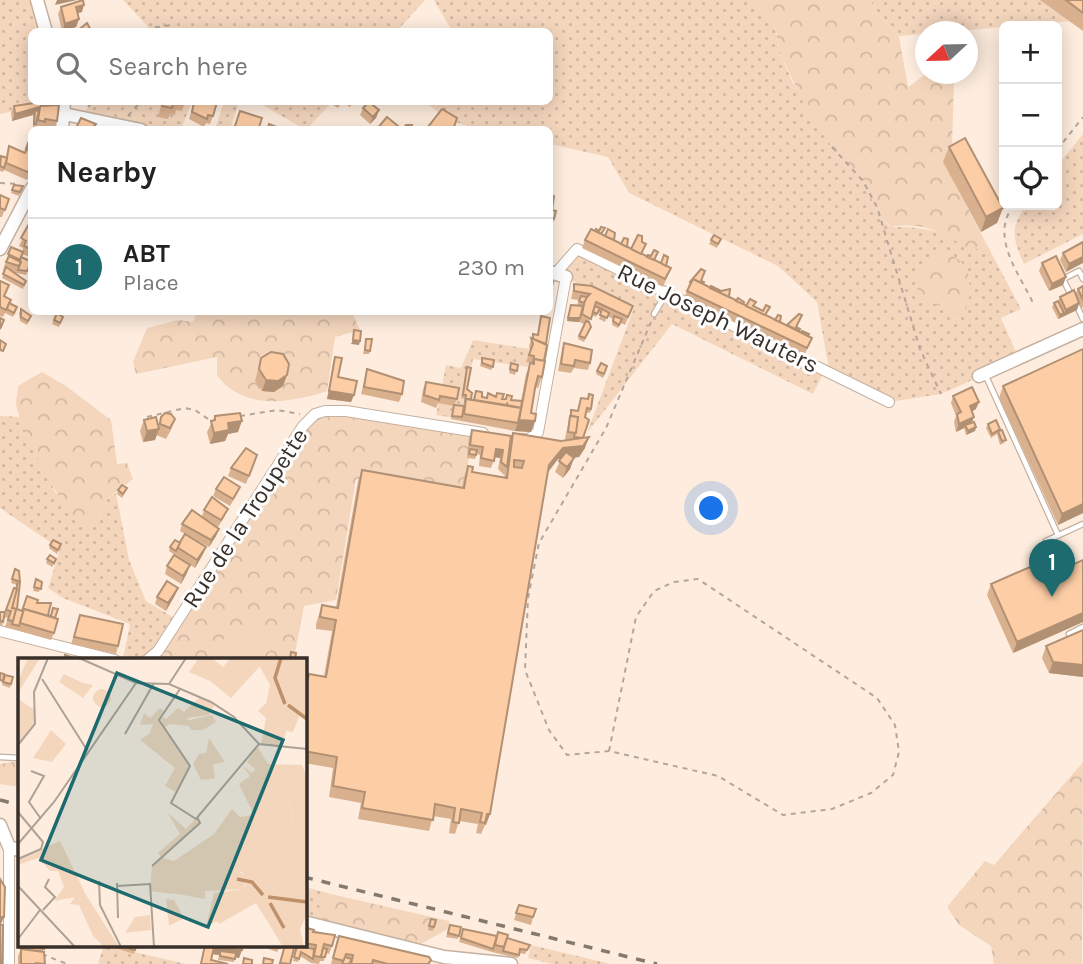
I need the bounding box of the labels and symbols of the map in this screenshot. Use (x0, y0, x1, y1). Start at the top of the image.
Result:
north arrow (915, 21, 978, 84)
street label: Rue Joseph Wauters (613, 257, 823, 379)
street label: Rue de la Troupette (176, 423, 314, 613)
your location (694, 491, 728, 525)
pin: 1 (1029, 539, 1075, 597)
inset map (18, 658, 306, 946)

